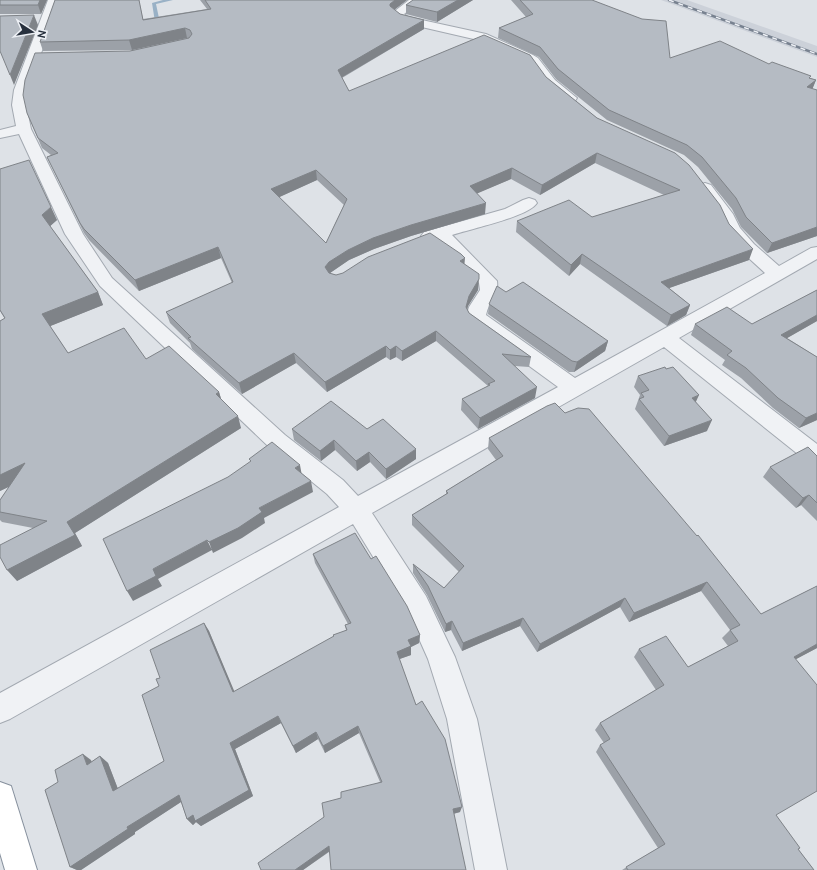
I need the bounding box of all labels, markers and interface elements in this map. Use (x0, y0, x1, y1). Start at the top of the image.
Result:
north arrow (12, 12, 52, 52)
text: N (34, 29, 49, 39)

